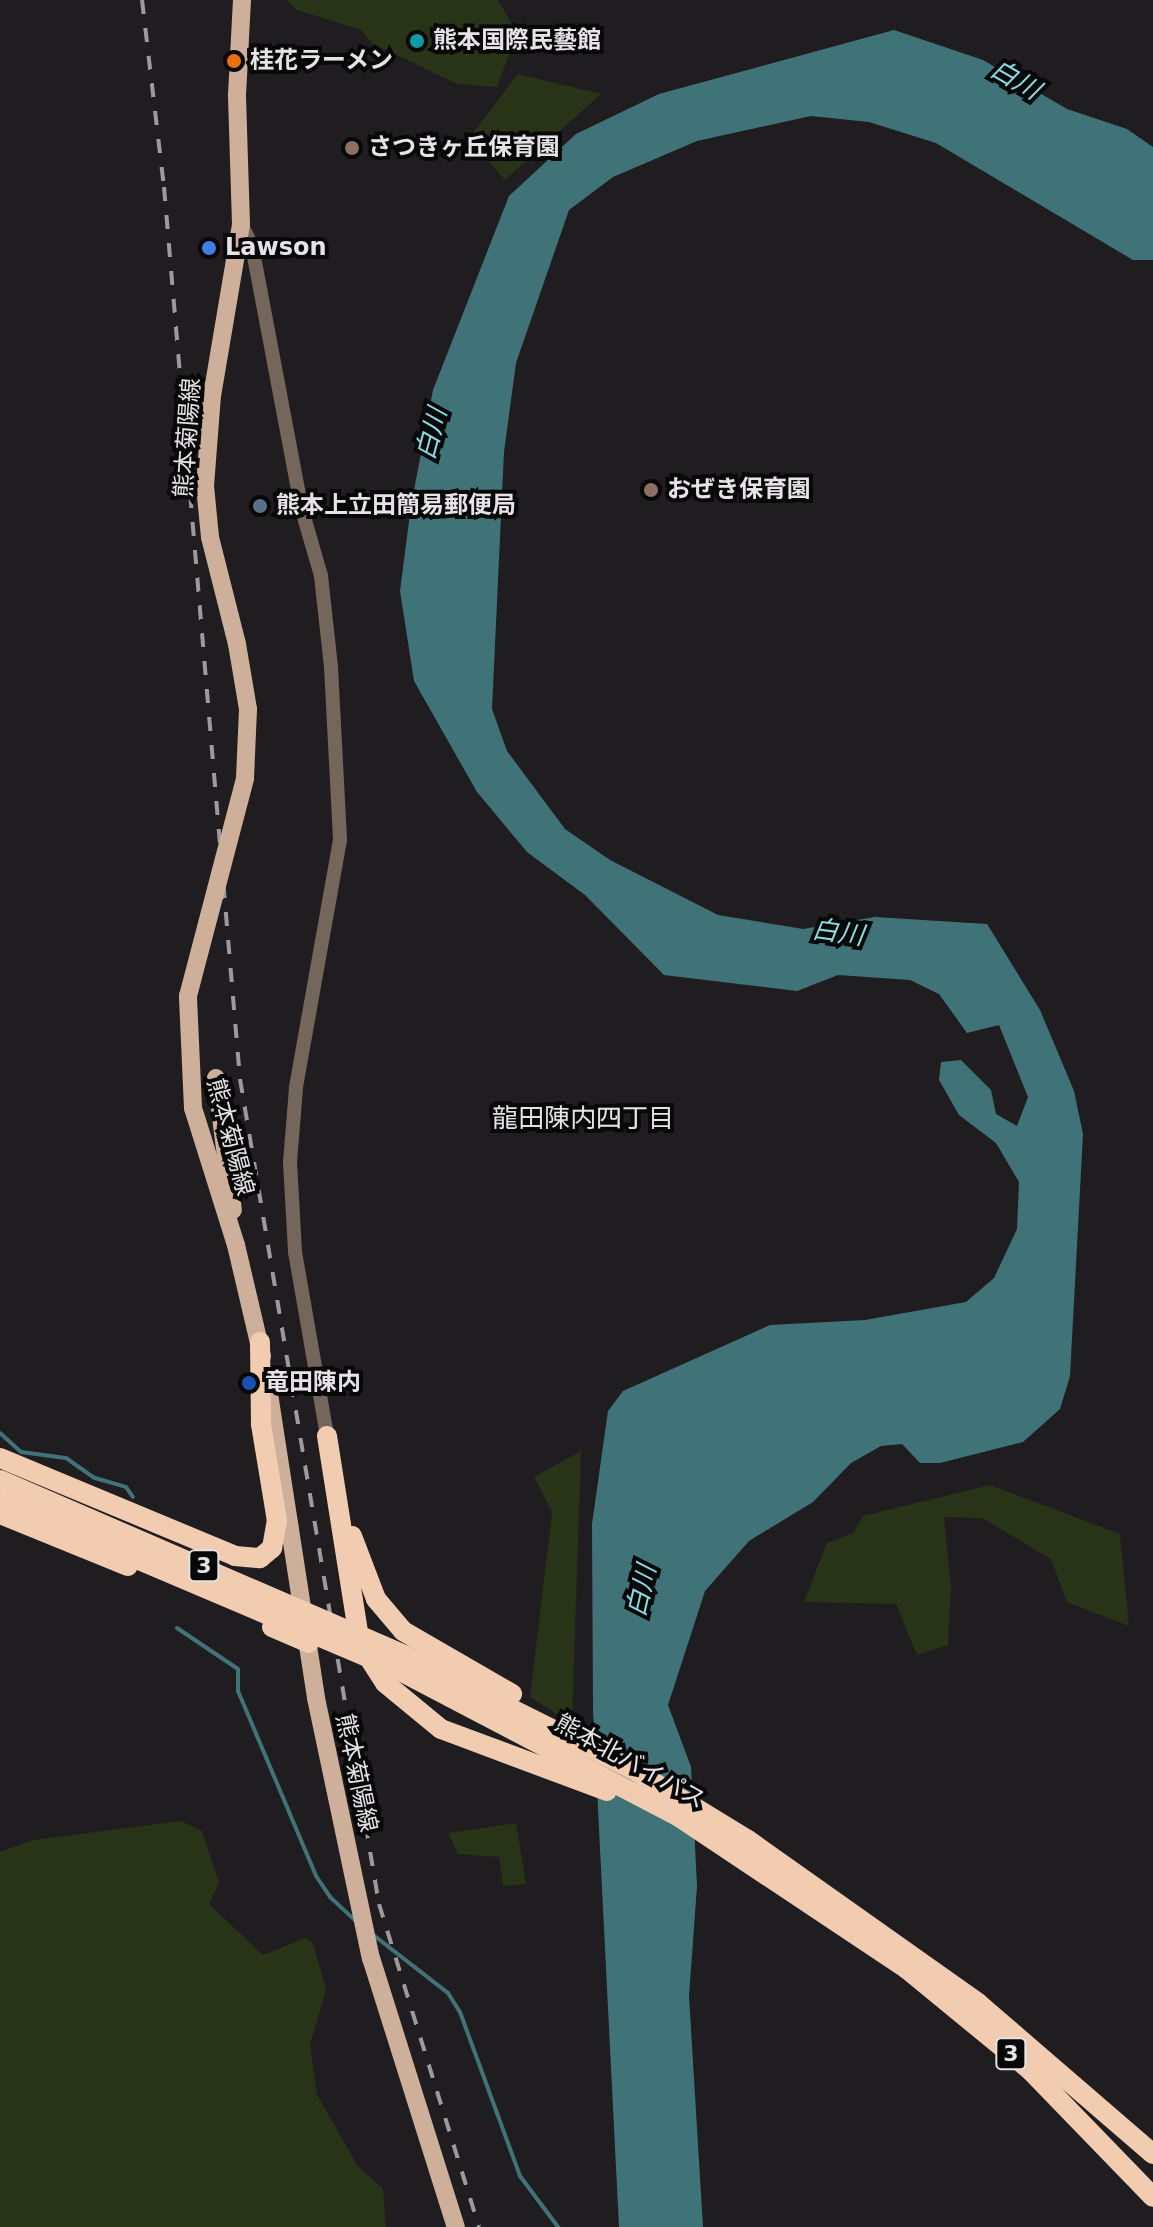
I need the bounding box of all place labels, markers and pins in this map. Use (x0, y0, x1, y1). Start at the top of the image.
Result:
place label: 熊本国際民藝館 (433, 27, 601, 55)
marker: 熊本国際民藝館 (408, 32, 426, 50)
place label: 桂花ラーメン (250, 47, 394, 75)
marker: 桂花ラーメン (225, 52, 243, 70)
place label: さつきヶ丘保育園 (368, 134, 560, 162)
marker: さつきヶ丘保育園 (343, 139, 361, 157)
place label: Lawson (225, 234, 327, 262)
marker: Lawson (200, 239, 218, 257)
place label: おぜき保育園 (667, 476, 811, 504)
marker: おぜき保育園 (642, 481, 660, 499)
place label: 熊本上立田簡易郵便局 (276, 492, 516, 520)
marker: 熊本上立田簡易郵便局 (251, 497, 269, 515)
place label: 竜田陳内 (265, 1369, 361, 1397)
marker: 竜田陳内 (240, 1374, 258, 1392)

